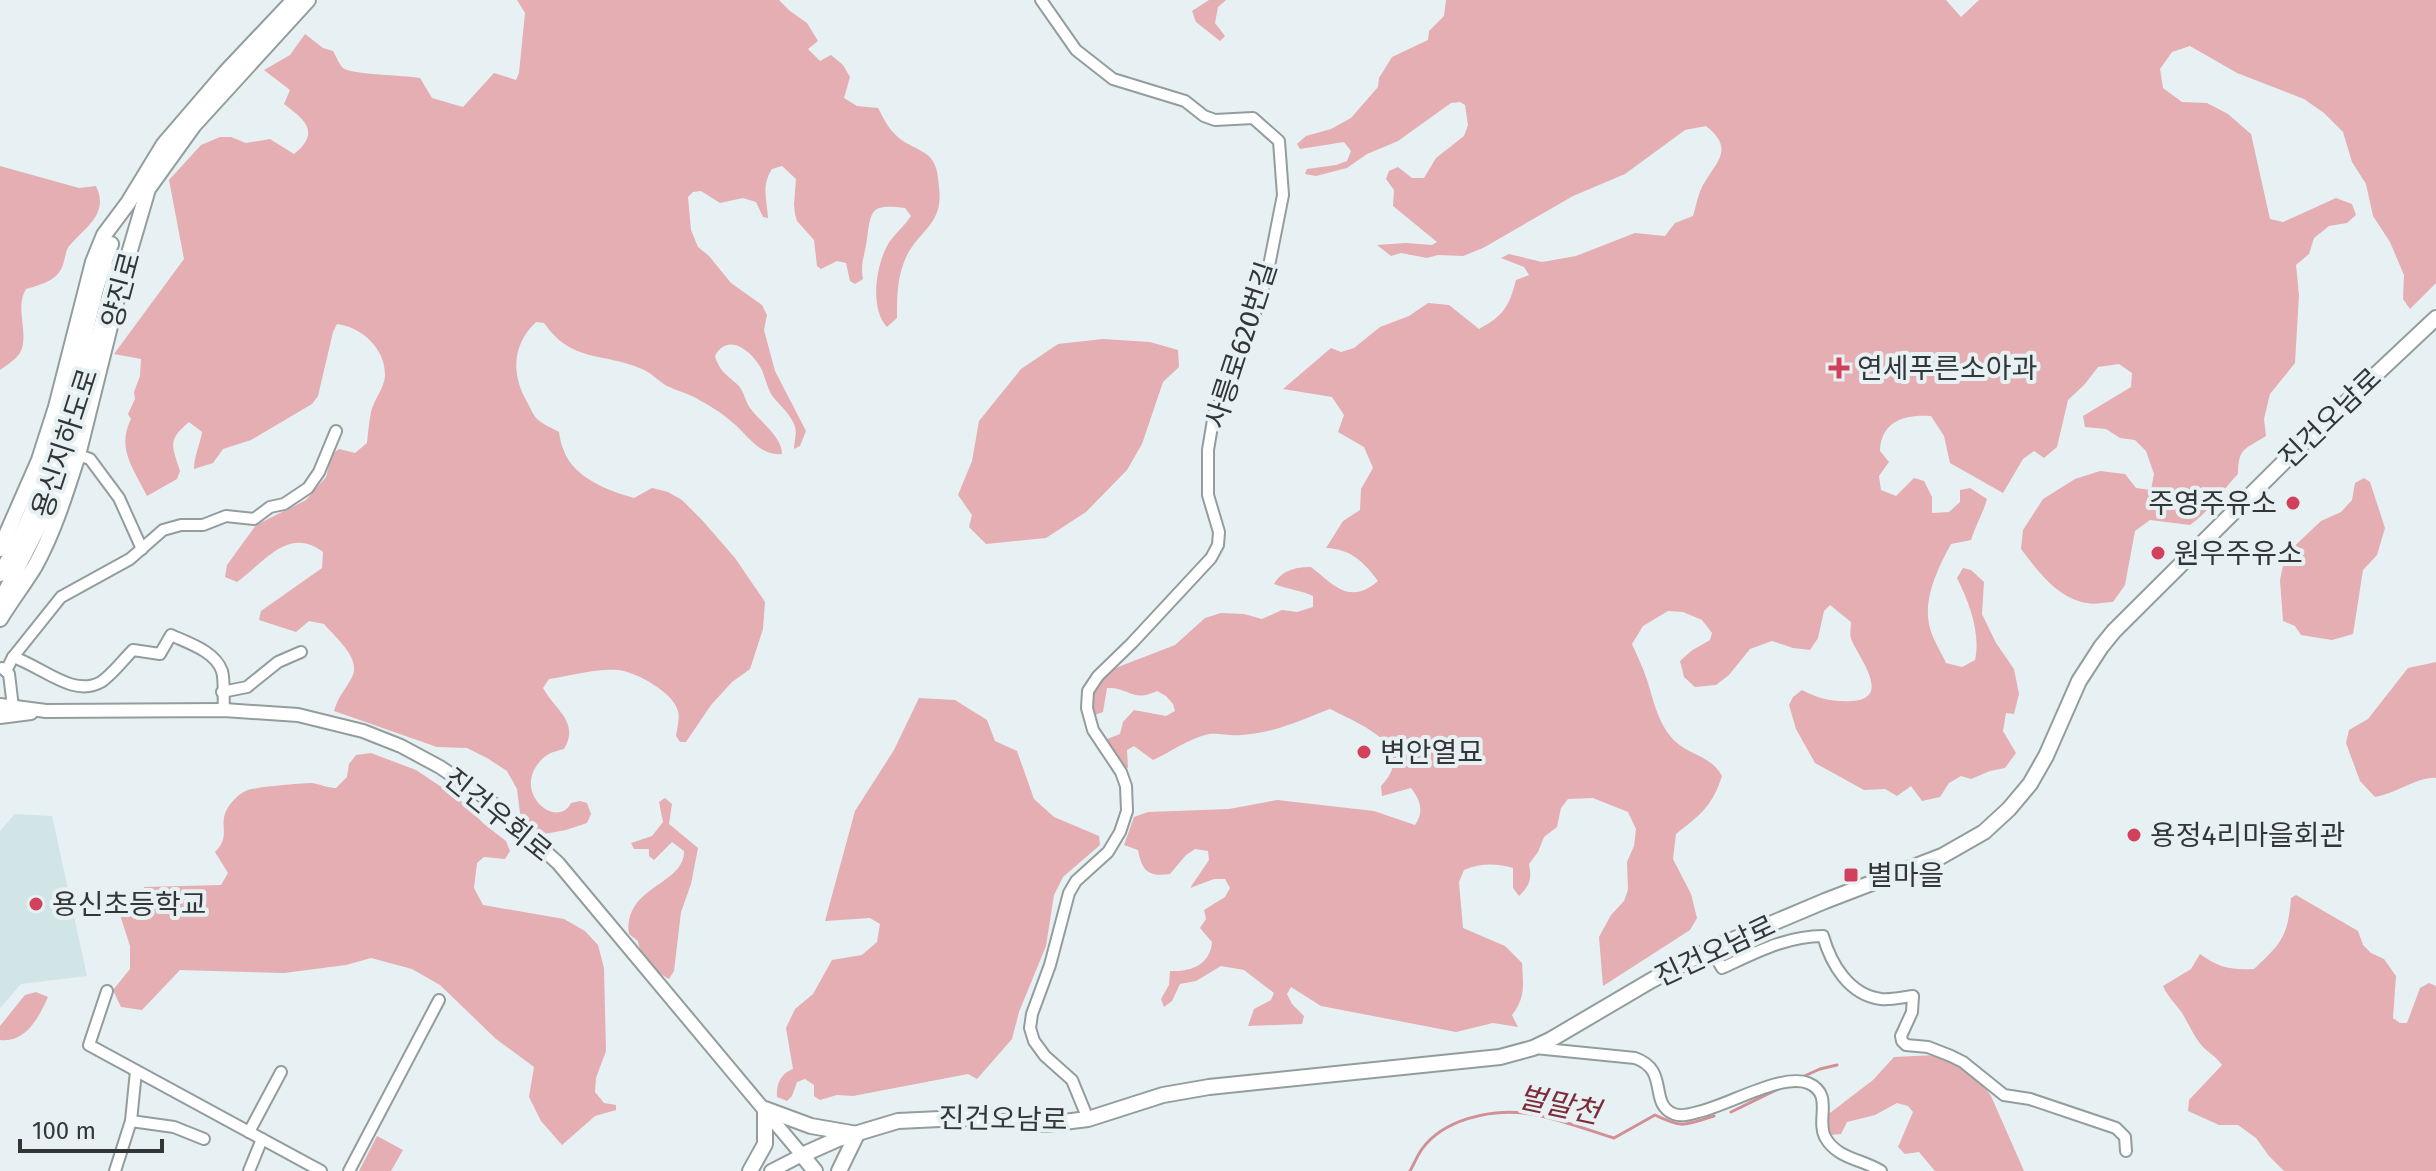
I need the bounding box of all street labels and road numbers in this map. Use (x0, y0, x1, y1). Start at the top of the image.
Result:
street label: 양진로 (95, 248, 147, 332)
street label: 사릉로620번길 (1199, 258, 1283, 432)
street label: 진건오남로 (2272, 361, 2388, 475)
street label: 용신지하도로 (25, 364, 105, 522)
street label: 진건우회로 (438, 762, 558, 868)
street label: 진건오남로 (1650, 909, 1780, 993)
street label: 진건오남로 (938, 1101, 1068, 1137)

